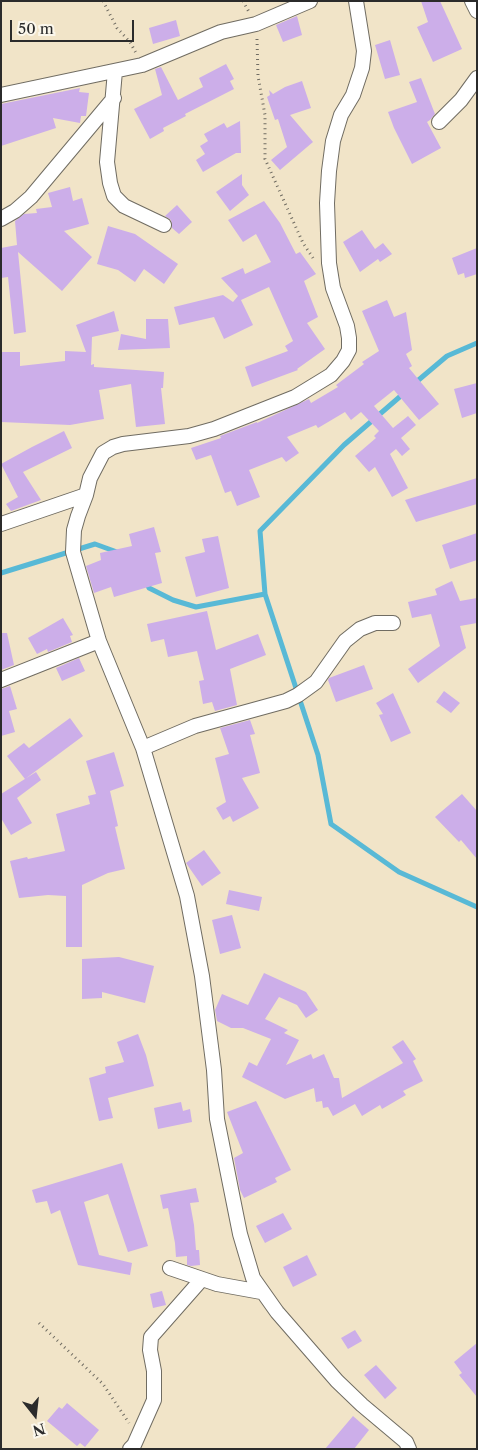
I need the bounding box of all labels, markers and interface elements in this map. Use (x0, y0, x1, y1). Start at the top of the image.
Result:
scale bar (12, 10, 136, 42)
text: 50 m (18, 19, 54, 38)
north arrow (10, 1390, 60, 1440)
text: N (31, 1419, 47, 1440)

